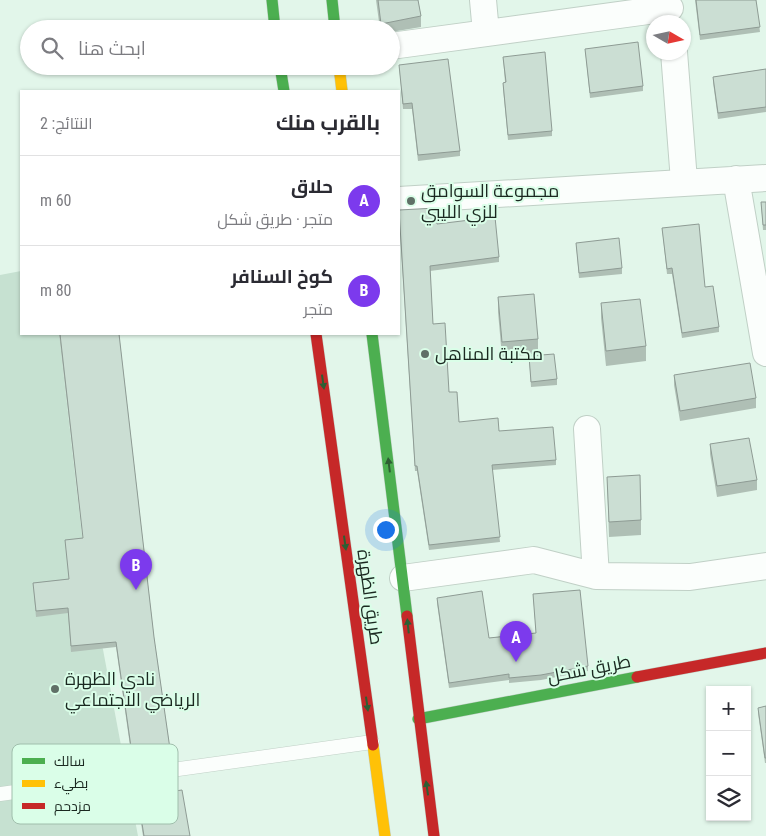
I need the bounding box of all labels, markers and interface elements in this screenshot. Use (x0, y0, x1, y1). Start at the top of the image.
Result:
north arrow (646, 15, 691, 60)
search box (20, 20, 400, 75)
icon: search (38, 34, 66, 62)
text: ابحث هنا (78, 37, 146, 60)
text: بالقرب منك (276, 111, 380, 135)
text: النتائج: 2 (40, 114, 92, 133)
text: حلاق (291, 175, 333, 198)
place label: مجموعة السوامق للزي الليبي (421, 180, 559, 226)
text: 60 m (40, 191, 72, 210)
text: A (359, 191, 369, 210)
marker: مجموعة السوامق للزي الليبي (405, 195, 417, 207)
text: متجر · طريق شكل (217, 210, 333, 229)
text: كوخ السنافر (231, 265, 333, 288)
text: 80 m (40, 281, 72, 300)
text: B (360, 281, 369, 300)
text: متجر (304, 300, 333, 319)
place label: مكتبة المناهل (435, 343, 543, 365)
marker: مكتبة المناهل (419, 348, 431, 360)
one-way arrow (319, 374, 327, 390)
one-way arrow (385, 457, 393, 473)
your location (373, 517, 399, 543)
one-way arrow (341, 535, 349, 551)
street label: طريق الظهرة (351, 548, 388, 646)
pin: B (120, 549, 152, 590)
one-way arrow (404, 618, 412, 634)
pin: A (500, 621, 532, 662)
street label: طريق شكل (545, 650, 633, 689)
place label: نادي الظهرة الرياضي الاجتماعي (65, 668, 200, 714)
marker: نادي الظهرة الرياضي الاجتماعي (49, 683, 61, 695)
map controls (706, 686, 751, 821)
button: + (706, 686, 751, 731)
one-way arrow (363, 696, 371, 712)
button: − (706, 731, 751, 776)
legend (12, 744, 178, 824)
text: سالك (54, 753, 85, 769)
text: بطيء (54, 775, 88, 795)
button: layers (706, 776, 751, 821)
one-way arrow (423, 779, 431, 795)
text: مزدحم (54, 798, 91, 816)

